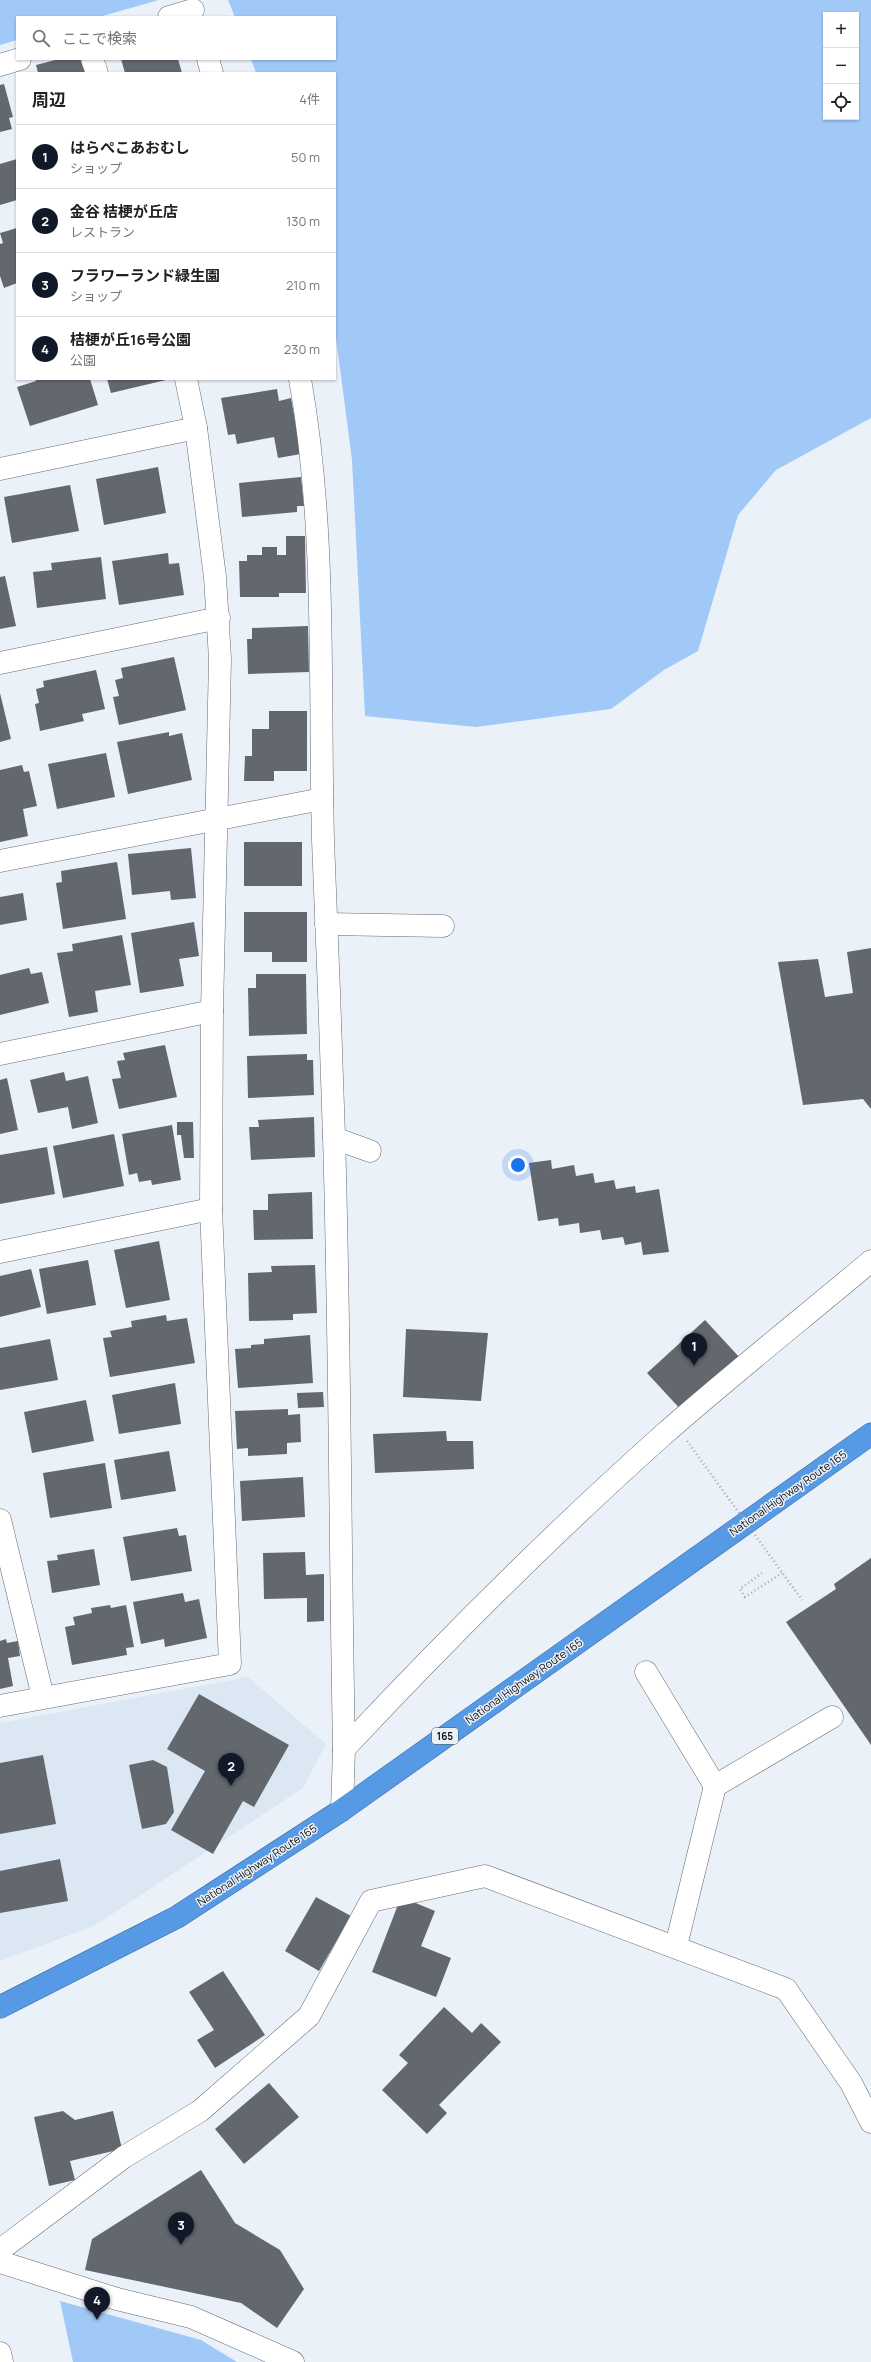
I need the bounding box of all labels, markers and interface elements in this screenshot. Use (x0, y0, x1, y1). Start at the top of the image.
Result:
map controls (823, 12, 859, 120)
button: + (823, 12, 859, 48)
search box (16, 16, 336, 60)
icon: search (30, 27, 52, 49)
text: ここで検索 (62, 28, 137, 49)
button: − (823, 48, 859, 84)
button: locate (823, 84, 859, 120)
text: 周辺 (32, 88, 66, 111)
text: 4件 (299, 90, 320, 108)
text: はらぺこあおむし (70, 137, 190, 158)
text: 1 (42, 148, 48, 166)
text: 50 m (291, 148, 320, 166)
text: ショップ (70, 159, 122, 177)
text: 金谷 桔梗が丘店 (70, 201, 178, 222)
text: 2 (41, 212, 49, 230)
text: 130 m (286, 212, 320, 230)
text: レストラン (70, 223, 135, 241)
text: フラワーランド緑生園 (70, 265, 220, 286)
text: 3 (41, 276, 49, 294)
text: 210 m (286, 276, 320, 294)
text: ショップ (70, 287, 122, 305)
text: 桔梗が丘16号公園 (70, 329, 191, 350)
text: 4 (41, 340, 49, 358)
text: 230 m (284, 340, 320, 358)
text: 公園 (70, 351, 96, 369)
your location (508, 1155, 528, 1175)
pin: 1 (681, 1333, 707, 1366)
street label: National Highway Route 165 (726, 1446, 849, 1539)
street label: National Highway Route 165 (462, 1634, 585, 1727)
road number: 165 (432, 1728, 458, 1744)
pin: 2 (218, 1753, 244, 1786)
street label: National Highway Route 165 (194, 1820, 319, 1909)
pin: 3 (168, 2212, 194, 2245)
pin: 4 (84, 2287, 110, 2320)

